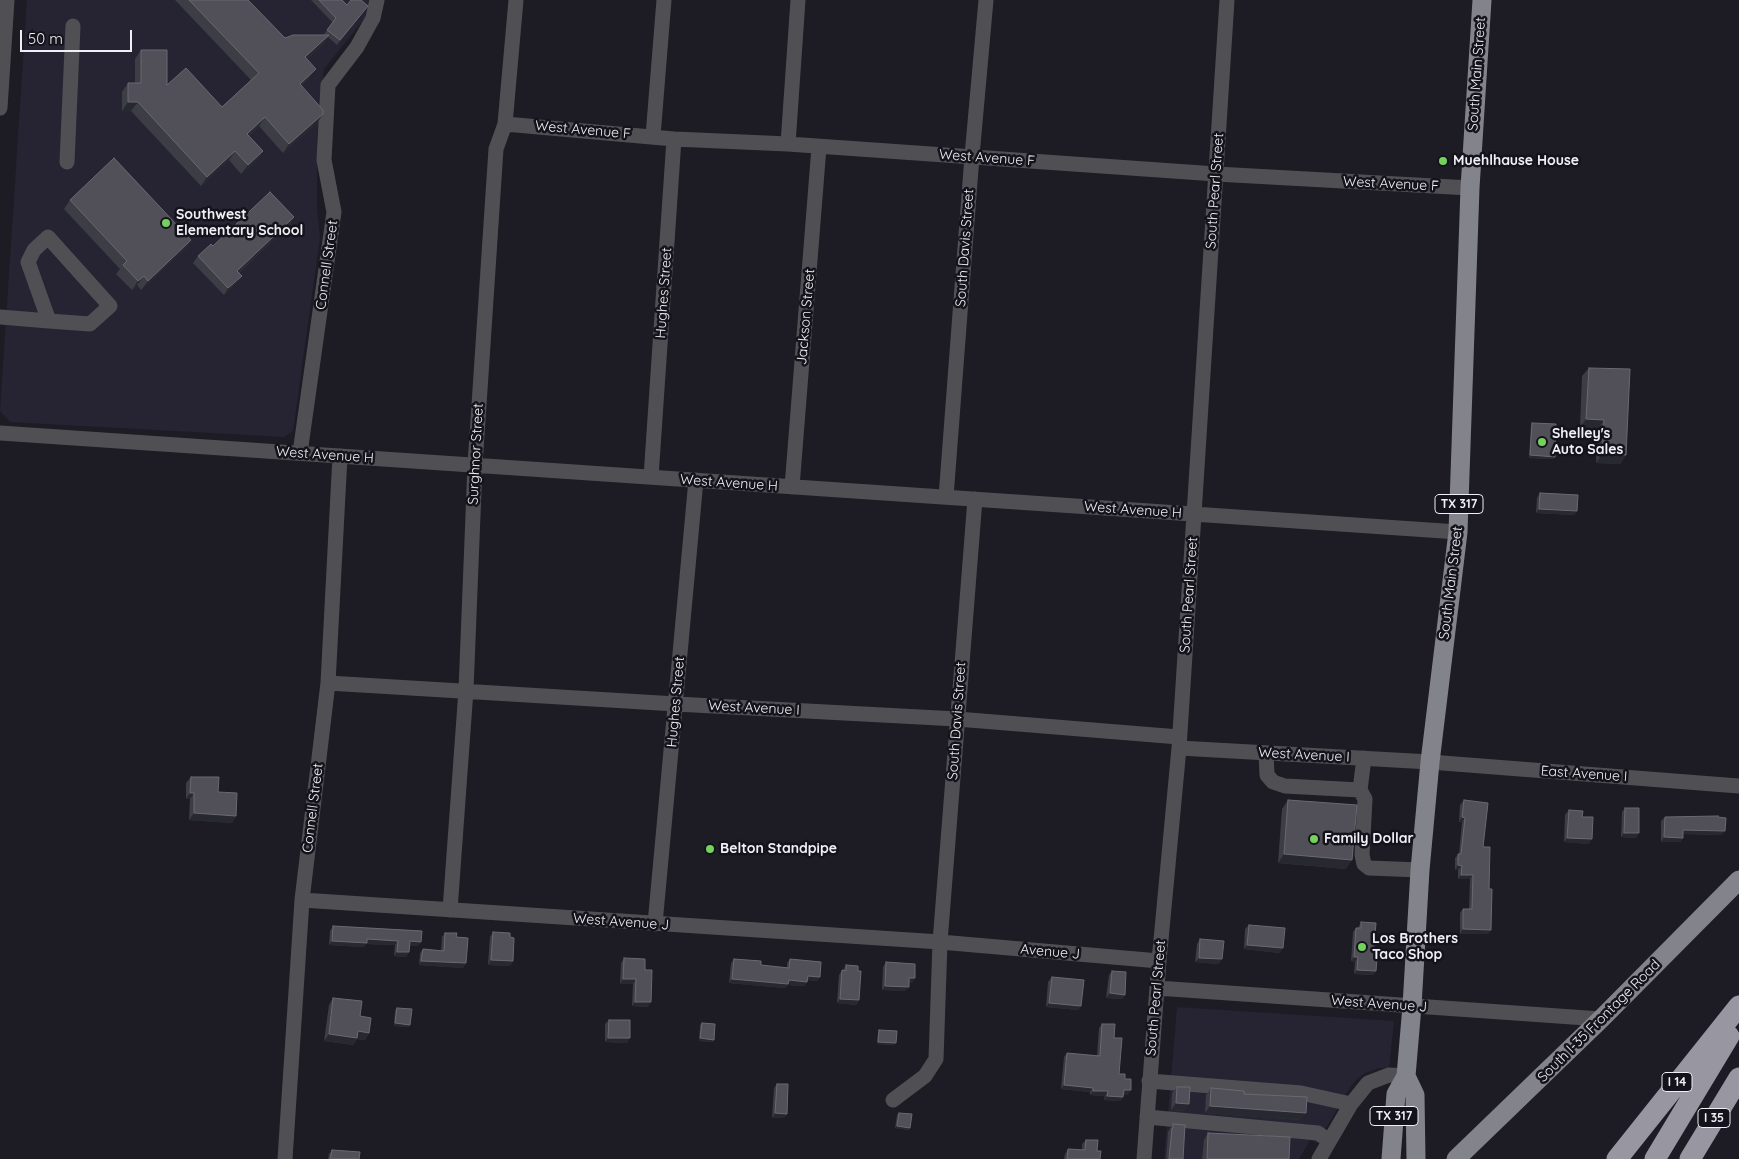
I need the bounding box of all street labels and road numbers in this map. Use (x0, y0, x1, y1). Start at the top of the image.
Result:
street label: South Main Street (1465, 17, 1489, 131)
street label: West Avenue F (534, 117, 632, 143)
street label: South Pearl Street (1203, 132, 1227, 250)
street label: West Avenue F (939, 146, 1035, 170)
street label: West Avenue F (1343, 173, 1439, 195)
street label: South Davis Street (952, 188, 978, 308)
street label: Connell Street (312, 219, 342, 311)
street label: Hughes Street (652, 247, 676, 339)
street label: Jackson Street (793, 268, 819, 366)
street label: Surghnor Street (465, 403, 487, 505)
street label: West Avenue H (275, 443, 375, 467)
street label: West Avenue H (679, 471, 779, 495)
road number: TX 317 (1435, 494, 1483, 514)
street label: West Avenue H (1083, 498, 1183, 522)
street label: South Main Street (1436, 525, 1466, 641)
street label: South Pearl Street (1177, 536, 1201, 654)
street label: Hughes Street (664, 656, 688, 748)
street label: South Davis Street (944, 661, 970, 781)
street label: West Avenue I (708, 697, 800, 719)
street label: West Avenue I (1258, 744, 1350, 766)
street label: Connell Street (299, 762, 327, 854)
street label: East Avenue I (1540, 763, 1628, 785)
street label: West Avenue J (572, 910, 670, 934)
street label: South Pearl Street (1143, 939, 1169, 1057)
street label: Avenue J (1020, 941, 1080, 963)
street label: South I-35 Frontage Road (1534, 956, 1664, 1086)
street label: West Avenue J (1330, 992, 1428, 1016)
road number: I 14 (1662, 1072, 1692, 1092)
road number: TX 317 (1370, 1106, 1418, 1126)
road number: I 35 (1698, 1108, 1730, 1128)

